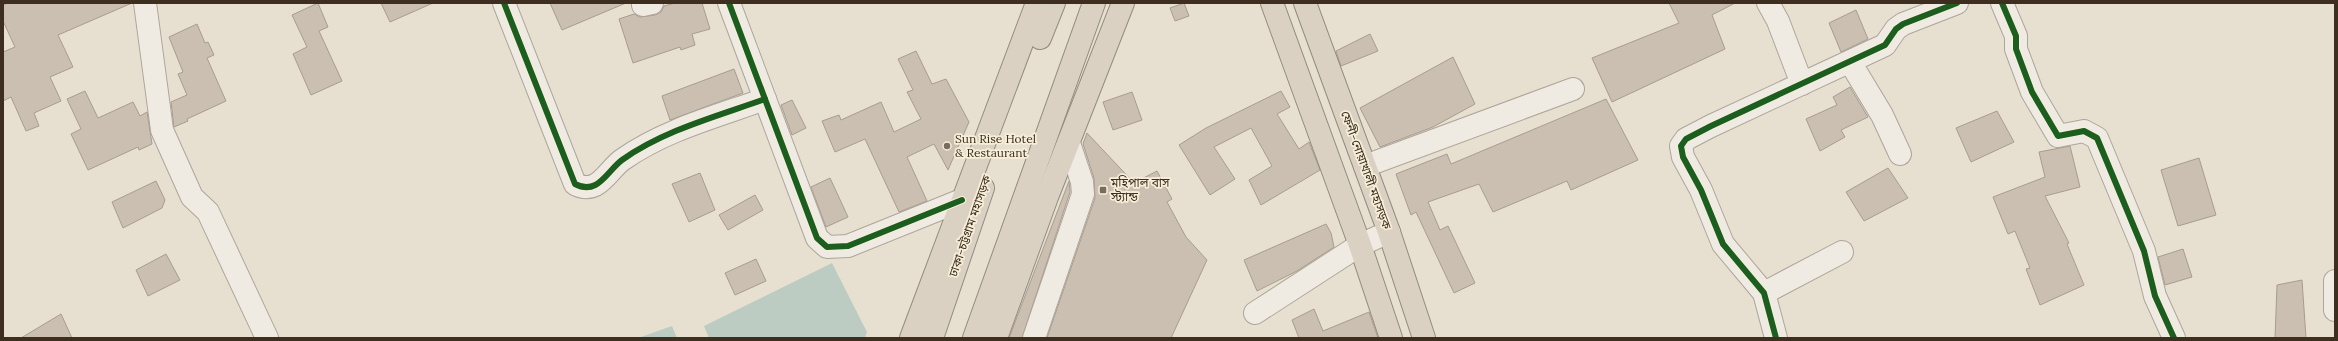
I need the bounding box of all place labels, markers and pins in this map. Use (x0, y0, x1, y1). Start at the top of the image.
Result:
place label: Sun Rise Hotel & Restaurant (955, 131, 1036, 160)
marker: Sun Rise Hotel & Restaurant (942, 141, 952, 151)
place label: মহিপাল বাস স্ট্যান্ড (1110, 175, 1170, 204)
marker: মহিপাল বাস স্ট্যান্ড (1098, 185, 1108, 195)

